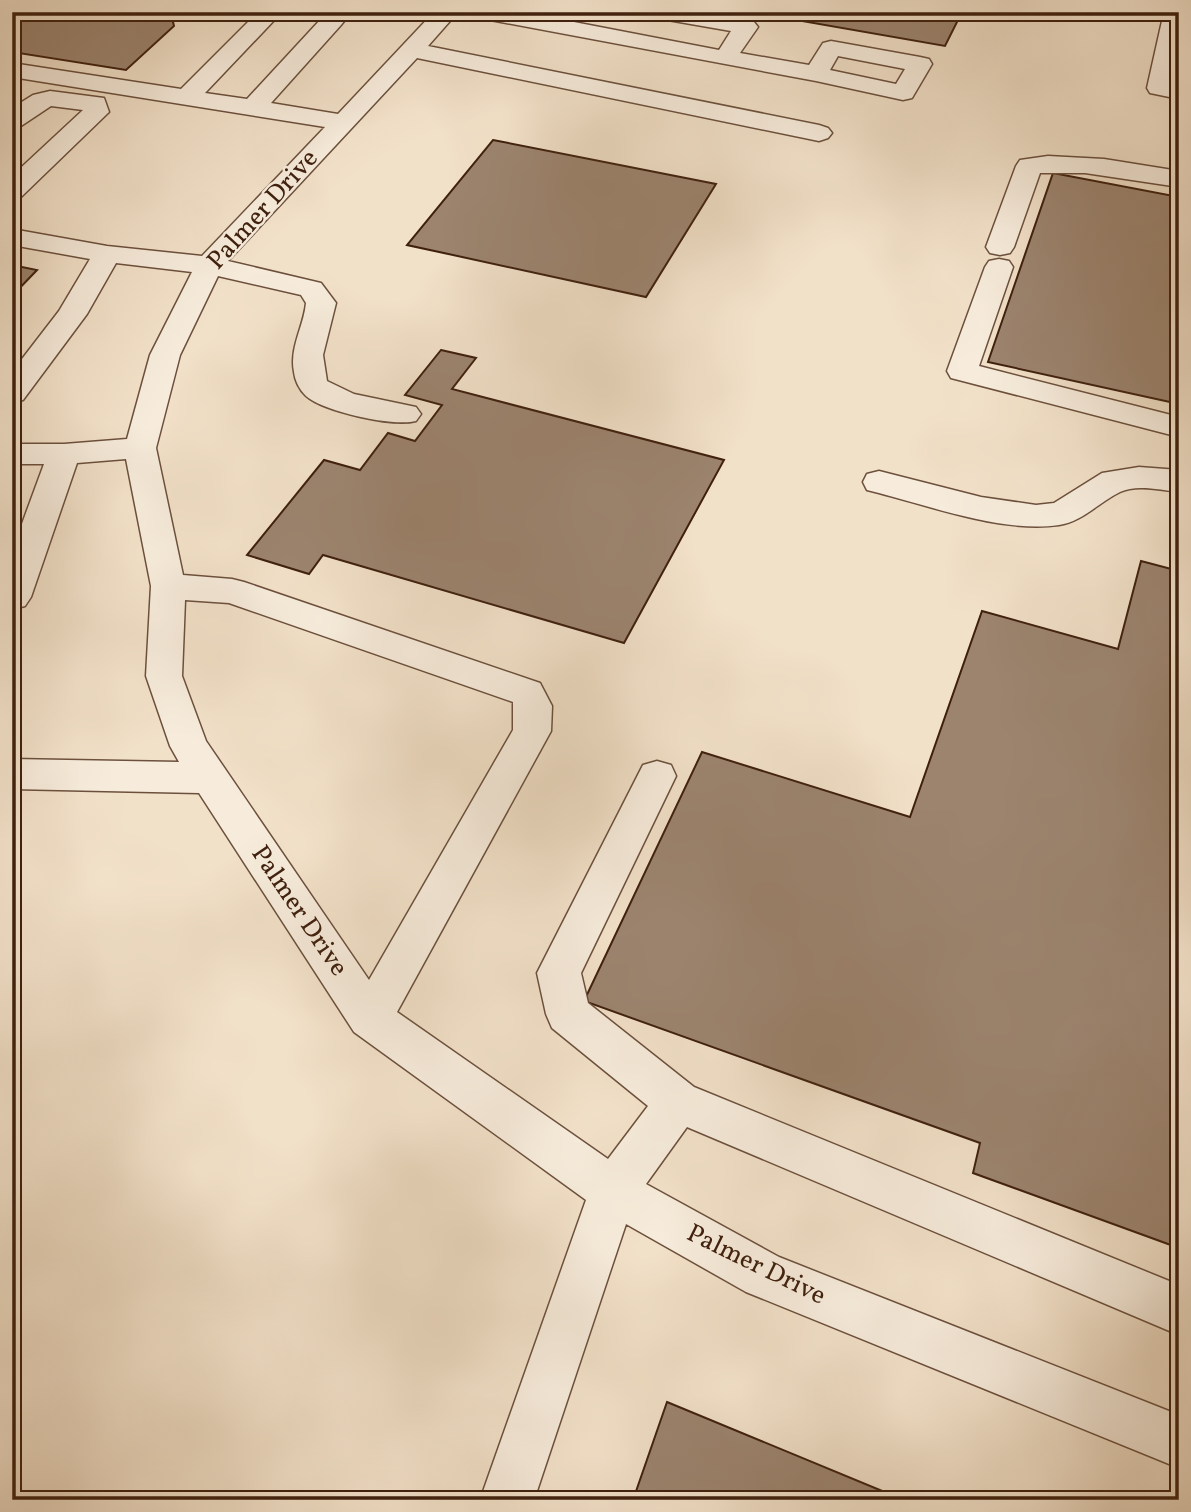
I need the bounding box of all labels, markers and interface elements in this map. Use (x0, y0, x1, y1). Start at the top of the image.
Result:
street label: Palmer Drive (199, 142, 327, 278)
street label: Palmer Drive (242, 838, 356, 984)
street label: Palmer Drive (680, 1216, 832, 1314)

